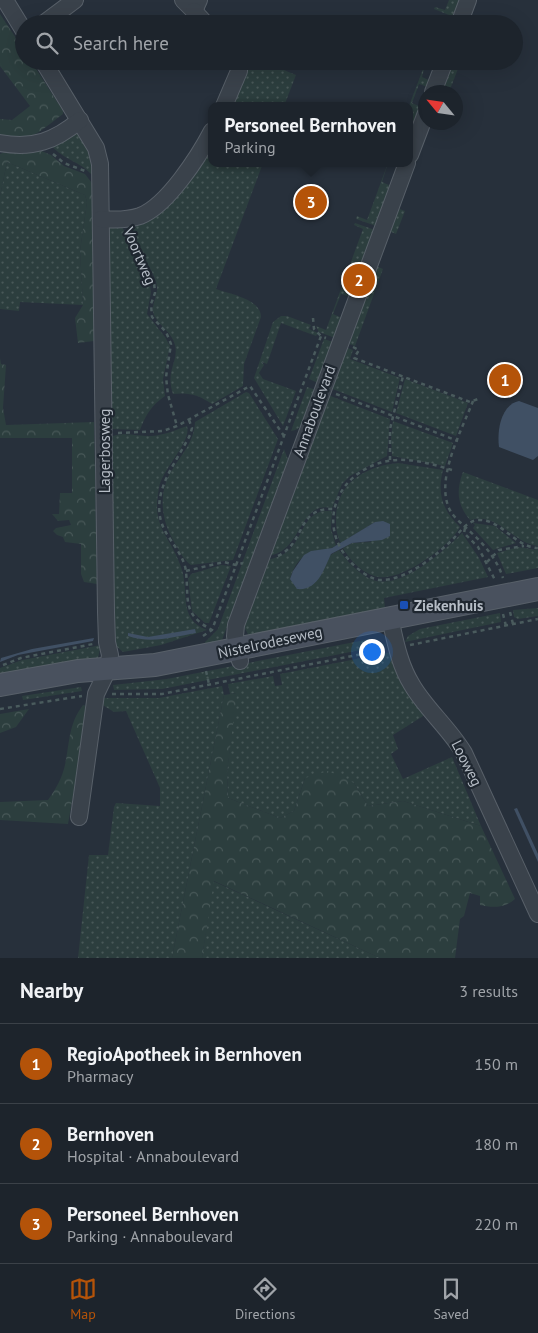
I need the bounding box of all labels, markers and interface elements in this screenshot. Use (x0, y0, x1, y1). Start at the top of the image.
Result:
search box (15, 15, 523, 70)
icon: search (33, 29, 61, 57)
text: Search here (73, 31, 169, 55)
north arrow (418, 85, 463, 130)
popup (208, 102, 413, 167)
text: Personeel Bernhoven (225, 113, 396, 137)
text: Parking (225, 137, 276, 157)
pin: 3 (295, 183, 327, 221)
street label: Voortweg (119, 223, 161, 288)
pin: 2 (343, 261, 375, 299)
pin: 1 (489, 361, 521, 399)
street label: Annaboulevard (289, 362, 339, 460)
street label: Lagerbosweg (95, 409, 114, 493)
place label: Ziekenhuis (414, 596, 483, 615)
marker: Ziekenhuis (398, 599, 410, 611)
street label: Nistelrodeseweg (216, 622, 324, 662)
your location (359, 639, 385, 665)
street label: Looweg (447, 737, 487, 789)
text: Nearby (20, 977, 83, 1004)
text: 3 results (459, 981, 518, 1001)
text: RegioApotheek in Bernhoven (67, 1042, 302, 1066)
text: 1 (31, 1054, 41, 1074)
text: 150 m (475, 1054, 518, 1074)
text: Pharmacy (67, 1066, 133, 1086)
text: Bernhoven (67, 1122, 154, 1146)
text: 2 (31, 1134, 41, 1154)
text: 180 m (475, 1134, 518, 1154)
text: Hospital · Annaboulevard (67, 1146, 239, 1166)
text: Personeel Bernhoven (67, 1202, 239, 1226)
text: 3 (31, 1214, 41, 1234)
text: 220 m (475, 1214, 518, 1234)
text: Parking · Annaboulevard (67, 1226, 233, 1246)
tab: Map (69, 1275, 97, 1323)
tab: Directions (235, 1275, 295, 1323)
tab: Saved (433, 1275, 469, 1323)

